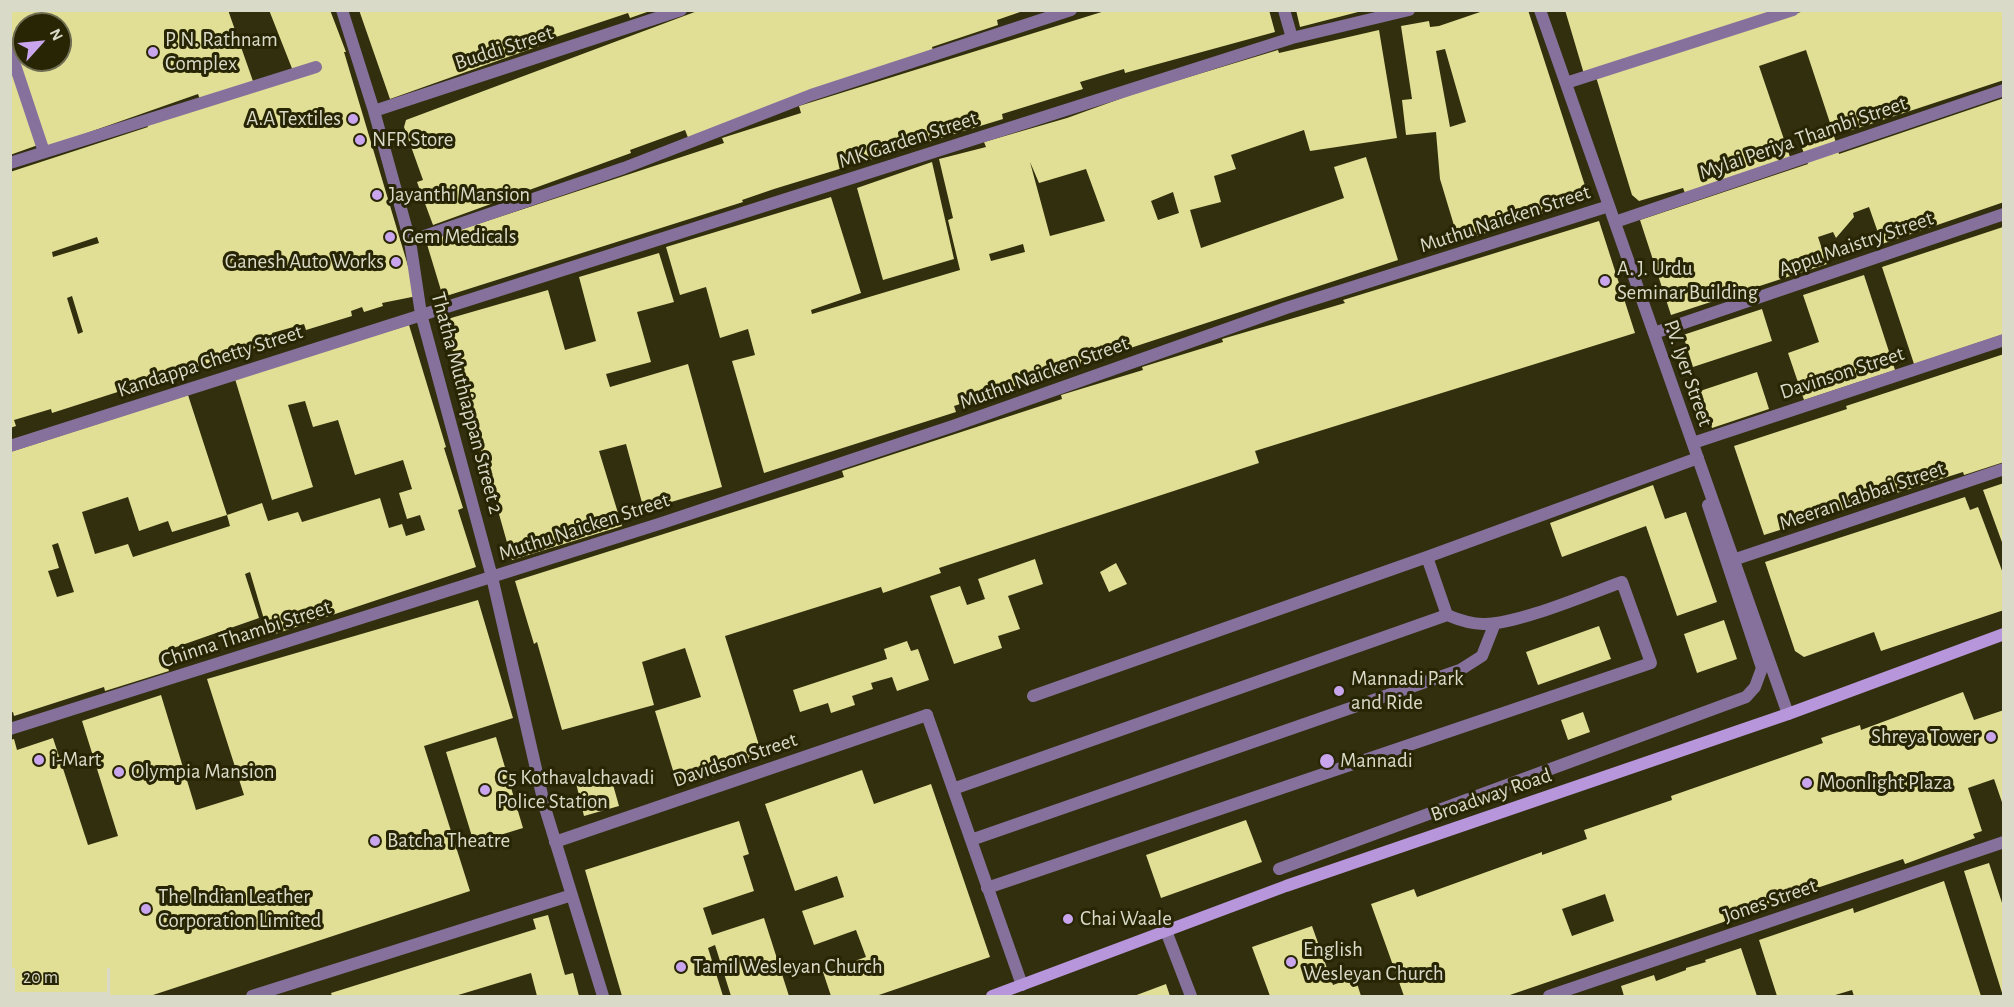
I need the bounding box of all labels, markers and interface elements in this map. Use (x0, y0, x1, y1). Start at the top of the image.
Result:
north arrow (12, 12, 72, 72)
street label: Buddi Street (452, 20, 556, 76)
text: N (47, 26, 66, 43)
place label: P. N. Rathnam Complex (165, 27, 278, 77)
marker: P. N. Rathnam Complex (146, 45, 160, 59)
street label: Mylai Periya Thambi Street (1696, 91, 1910, 185)
place label: A.A Textiles (246, 106, 341, 132)
street label: MK Garden Street (835, 106, 981, 174)
marker: A.A Textiles (346, 112, 360, 126)
place label: NFR Store (372, 127, 453, 153)
marker: NFR Store (353, 133, 367, 147)
street label: Muthu Naicken Street (1416, 179, 1594, 259)
place label: Jayanthi Mansion (389, 182, 530, 208)
marker: Jayanthi Mansion (370, 188, 384, 202)
street label: Appu Maistry Street (1775, 206, 1937, 282)
place label: Gem Medicals (402, 224, 516, 250)
marker: Gem Medicals (383, 230, 397, 244)
place label: Ganesh Auto Works (225, 249, 384, 275)
marker: Ganesh Auto Works (389, 255, 403, 269)
place label: A. J. Urdu Seminar Building (1617, 256, 1758, 306)
marker: A. J. Urdu Seminar Building (1598, 274, 1612, 288)
street label: Thatha Muthiappan Street 2 (425, 289, 509, 517)
street label: P.V. Iyer Street (1658, 316, 1718, 430)
street label: Kandappa Chetty Street (114, 319, 306, 403)
street label: Muthu Naicken Street (956, 331, 1132, 415)
street label: Davinson Street (1777, 341, 1907, 405)
street label: Meeran Labbai Street (1776, 456, 1948, 536)
street label: Muthu Naicken Street (495, 487, 673, 567)
street label: Chinna Thambi Street (158, 595, 334, 673)
place label: Mannadi Park and Ride (1351, 666, 1464, 716)
marker: Mannadi Park and Ride (1332, 684, 1346, 698)
place label: Shreya Tower (1871, 724, 1979, 750)
street label: Davidson Street (670, 727, 800, 793)
marker: Shreya Tower (1984, 730, 1998, 744)
place label: i-Mart (51, 747, 101, 773)
place label: Mannadi (1340, 748, 1413, 774)
marker: Mannadi (1318, 752, 1336, 770)
marker: i-Mart (32, 753, 46, 767)
place label: Olympia Mansion (131, 759, 275, 785)
street label: Broadway Road (1427, 763, 1555, 827)
marker: Olympia Mansion (112, 765, 126, 779)
place label: C5 Kothavalchavadi Police Station (497, 765, 655, 815)
place label: Moonlight Plaza (1819, 770, 1952, 796)
marker: Moonlight Plaza (1800, 776, 1814, 790)
marker: C5 Kothavalchavadi Police Station (478, 783, 492, 797)
place label: Batcha Theatre (387, 828, 510, 854)
marker: Batcha Theatre (368, 834, 382, 848)
street label: Jones Street (1720, 873, 1820, 929)
place label: The Indian Leather Corporation Limited (158, 884, 321, 934)
marker: The Indian Leather Corporation Limited (139, 902, 153, 916)
place label: Chai Waale (1080, 906, 1172, 932)
marker: Chai Waale (1061, 912, 1075, 926)
place label: English Wesleyan Church (1303, 937, 1444, 987)
place label: Tamil Wesleyan Church (693, 954, 883, 980)
marker: English Wesleyan Church (1284, 955, 1298, 969)
scale bar (15, 956, 112, 994)
marker: Tamil Wesleyan Church (674, 960, 688, 974)
text: 20 m (23, 969, 58, 987)

